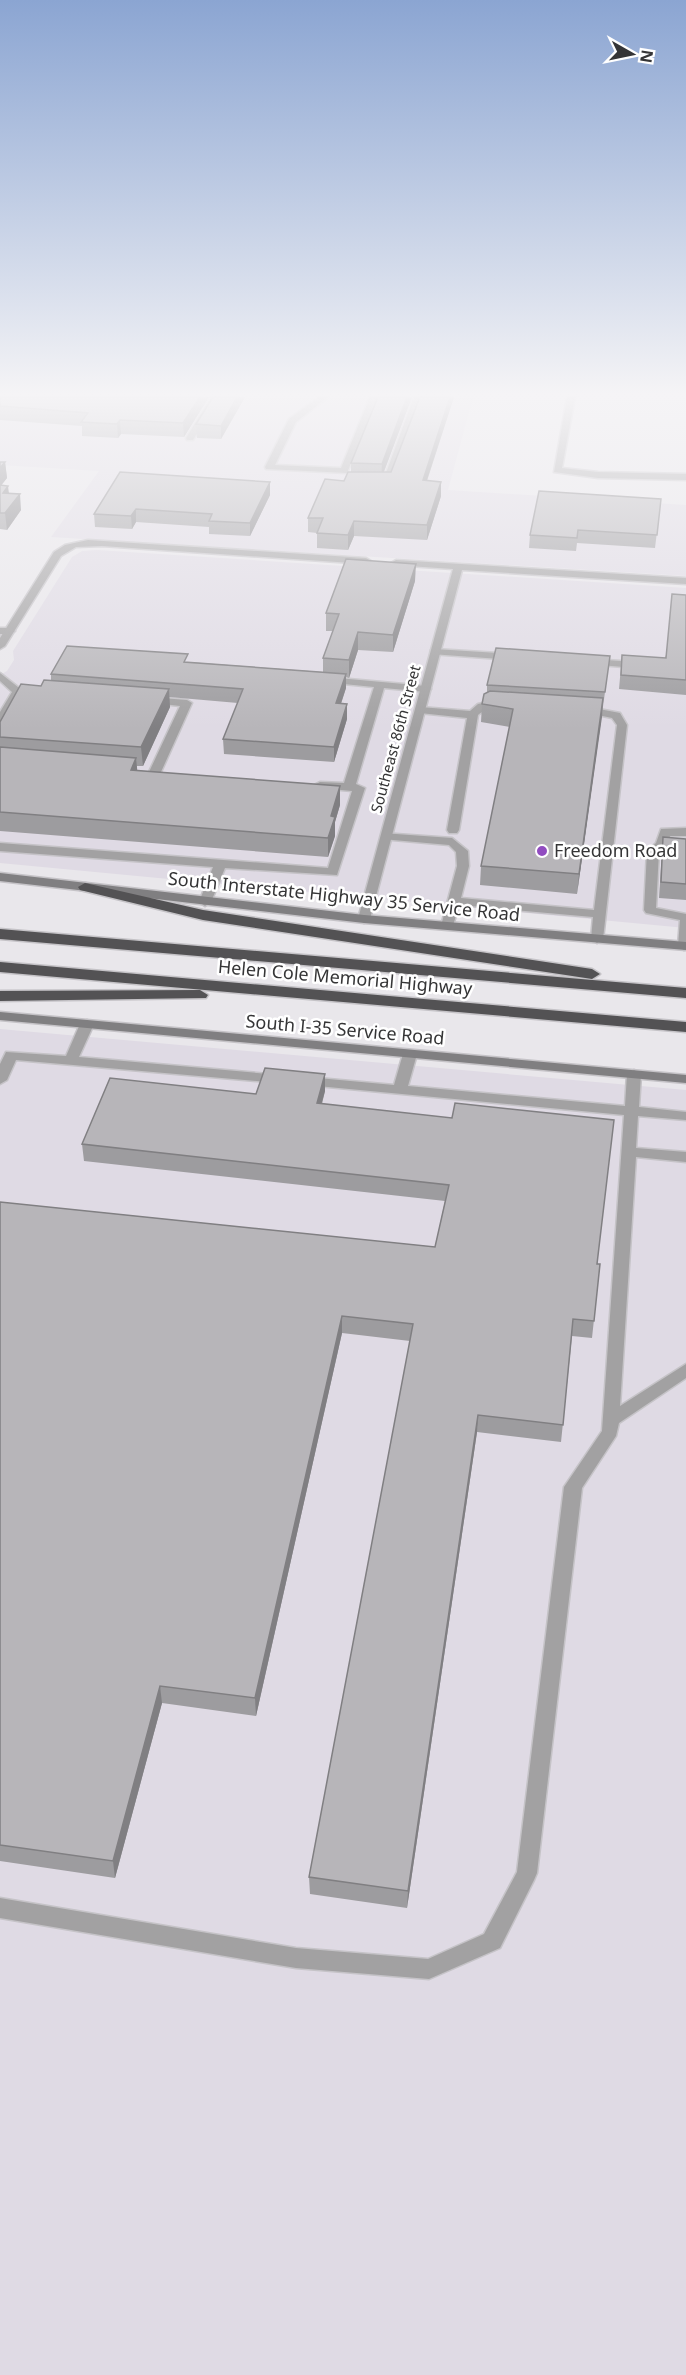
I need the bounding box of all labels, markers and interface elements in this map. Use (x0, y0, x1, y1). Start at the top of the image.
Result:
north arrow (602, 24, 662, 84)
text: N (635, 48, 659, 64)
street label: Southeast 86th Street (366, 662, 425, 815)
place label: Freedom Road (554, 838, 677, 862)
marker: Freedom Road (535, 844, 549, 858)
street label: South Interstate Highway 35 Service Road (167, 866, 521, 926)
street label: Helen Cole Memorial Highway (217, 954, 474, 1000)
street label: South I-35 Service Road (245, 1008, 445, 1050)

